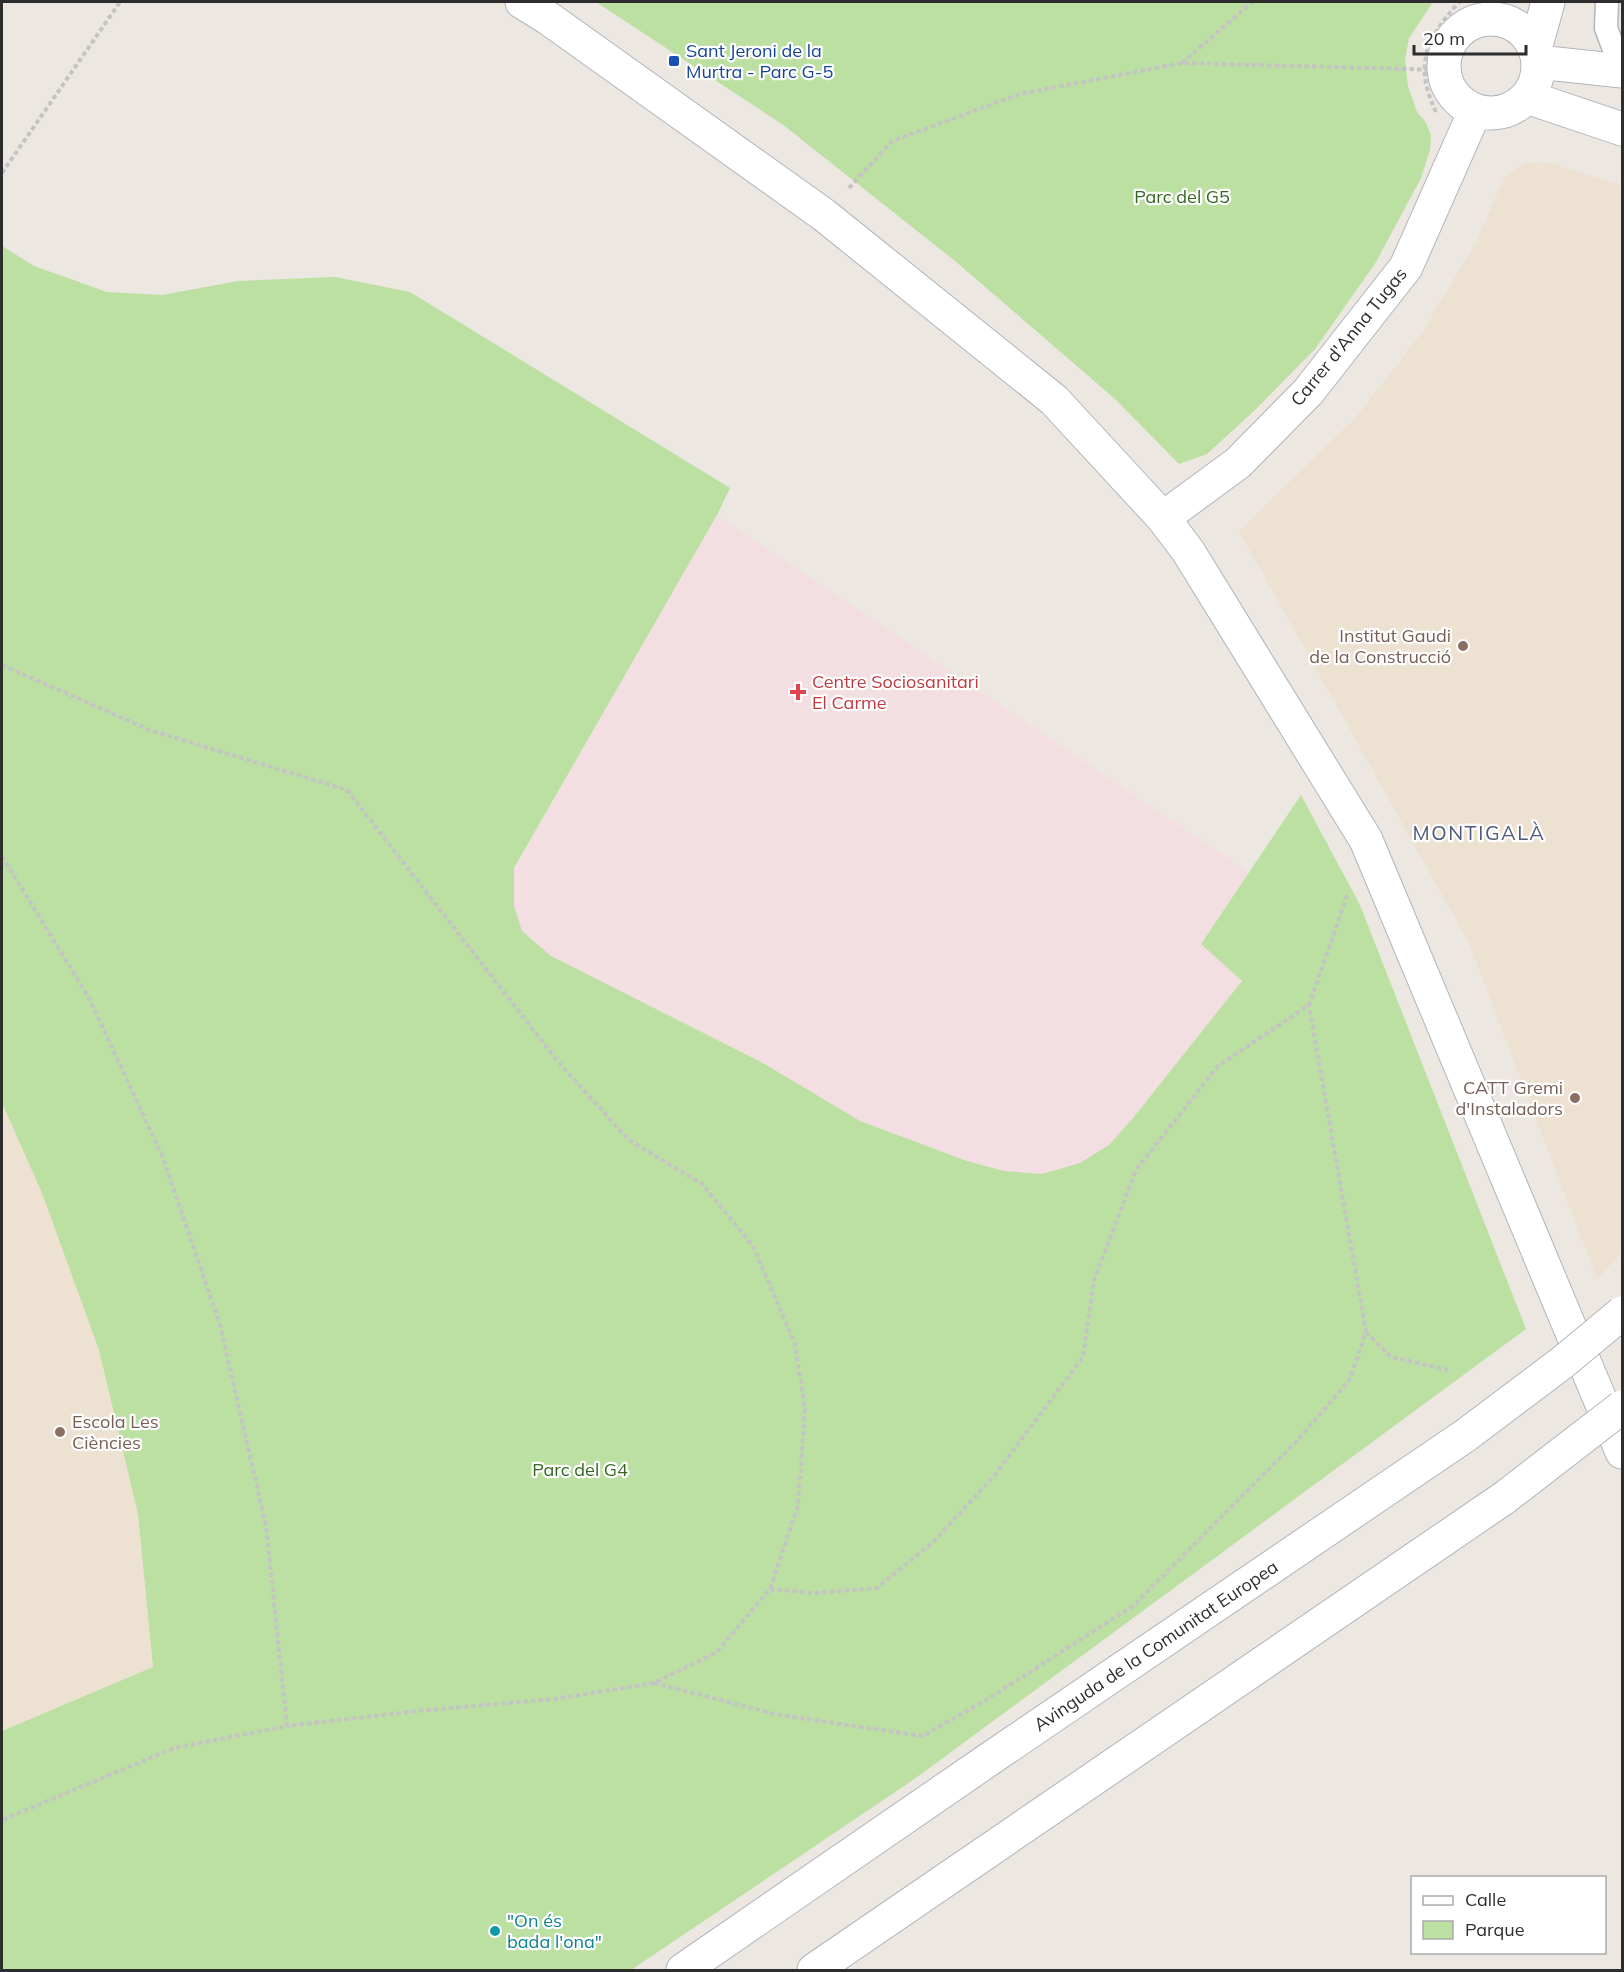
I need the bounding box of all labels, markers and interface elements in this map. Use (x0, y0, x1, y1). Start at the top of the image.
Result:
scale bar (1414, 18, 1526, 56)
text: 20 m (1423, 27, 1465, 50)
place label: Sant Jeroni de la Murtra - Parc G-5 (686, 39, 833, 83)
marker: Sant Jeroni de la Murtra - Parc G-5 (667, 54, 681, 68)
park label: Parc del G5 (1134, 185, 1230, 208)
street label: Carrer d'Anna Tugas (1286, 263, 1412, 411)
place label: Institut Gaudi de la Construcció (1309, 624, 1451, 668)
marker: Institut Gaudi de la Construcció (1456, 639, 1470, 653)
place label: Centre Sociosanitari El Carme (812, 670, 979, 714)
marker: Centre Sociosanitari El Carme (789, 683, 807, 701)
district label: MONTIGALÀ (1413, 820, 1545, 845)
place label: CATT Gremi d'Instaladors (1456, 1076, 1563, 1120)
marker: CATT Gremi d'Instaladors (1568, 1091, 1582, 1105)
place label: Escola Les Ciències (72, 1410, 159, 1454)
marker: Escola Les Ciències (53, 1425, 67, 1439)
park label: Parc del G4 (532, 1458, 628, 1481)
street label: Avinguda de la Comunitat Europea (1029, 1555, 1282, 1736)
legend (1411, 1876, 1606, 1954)
text: Calle (1465, 1888, 1506, 1911)
place label: "On és bada l'ona" (507, 1909, 602, 1953)
text: Parque (1465, 1918, 1524, 1941)
marker: "On és bada l'ona" (488, 1924, 502, 1938)

